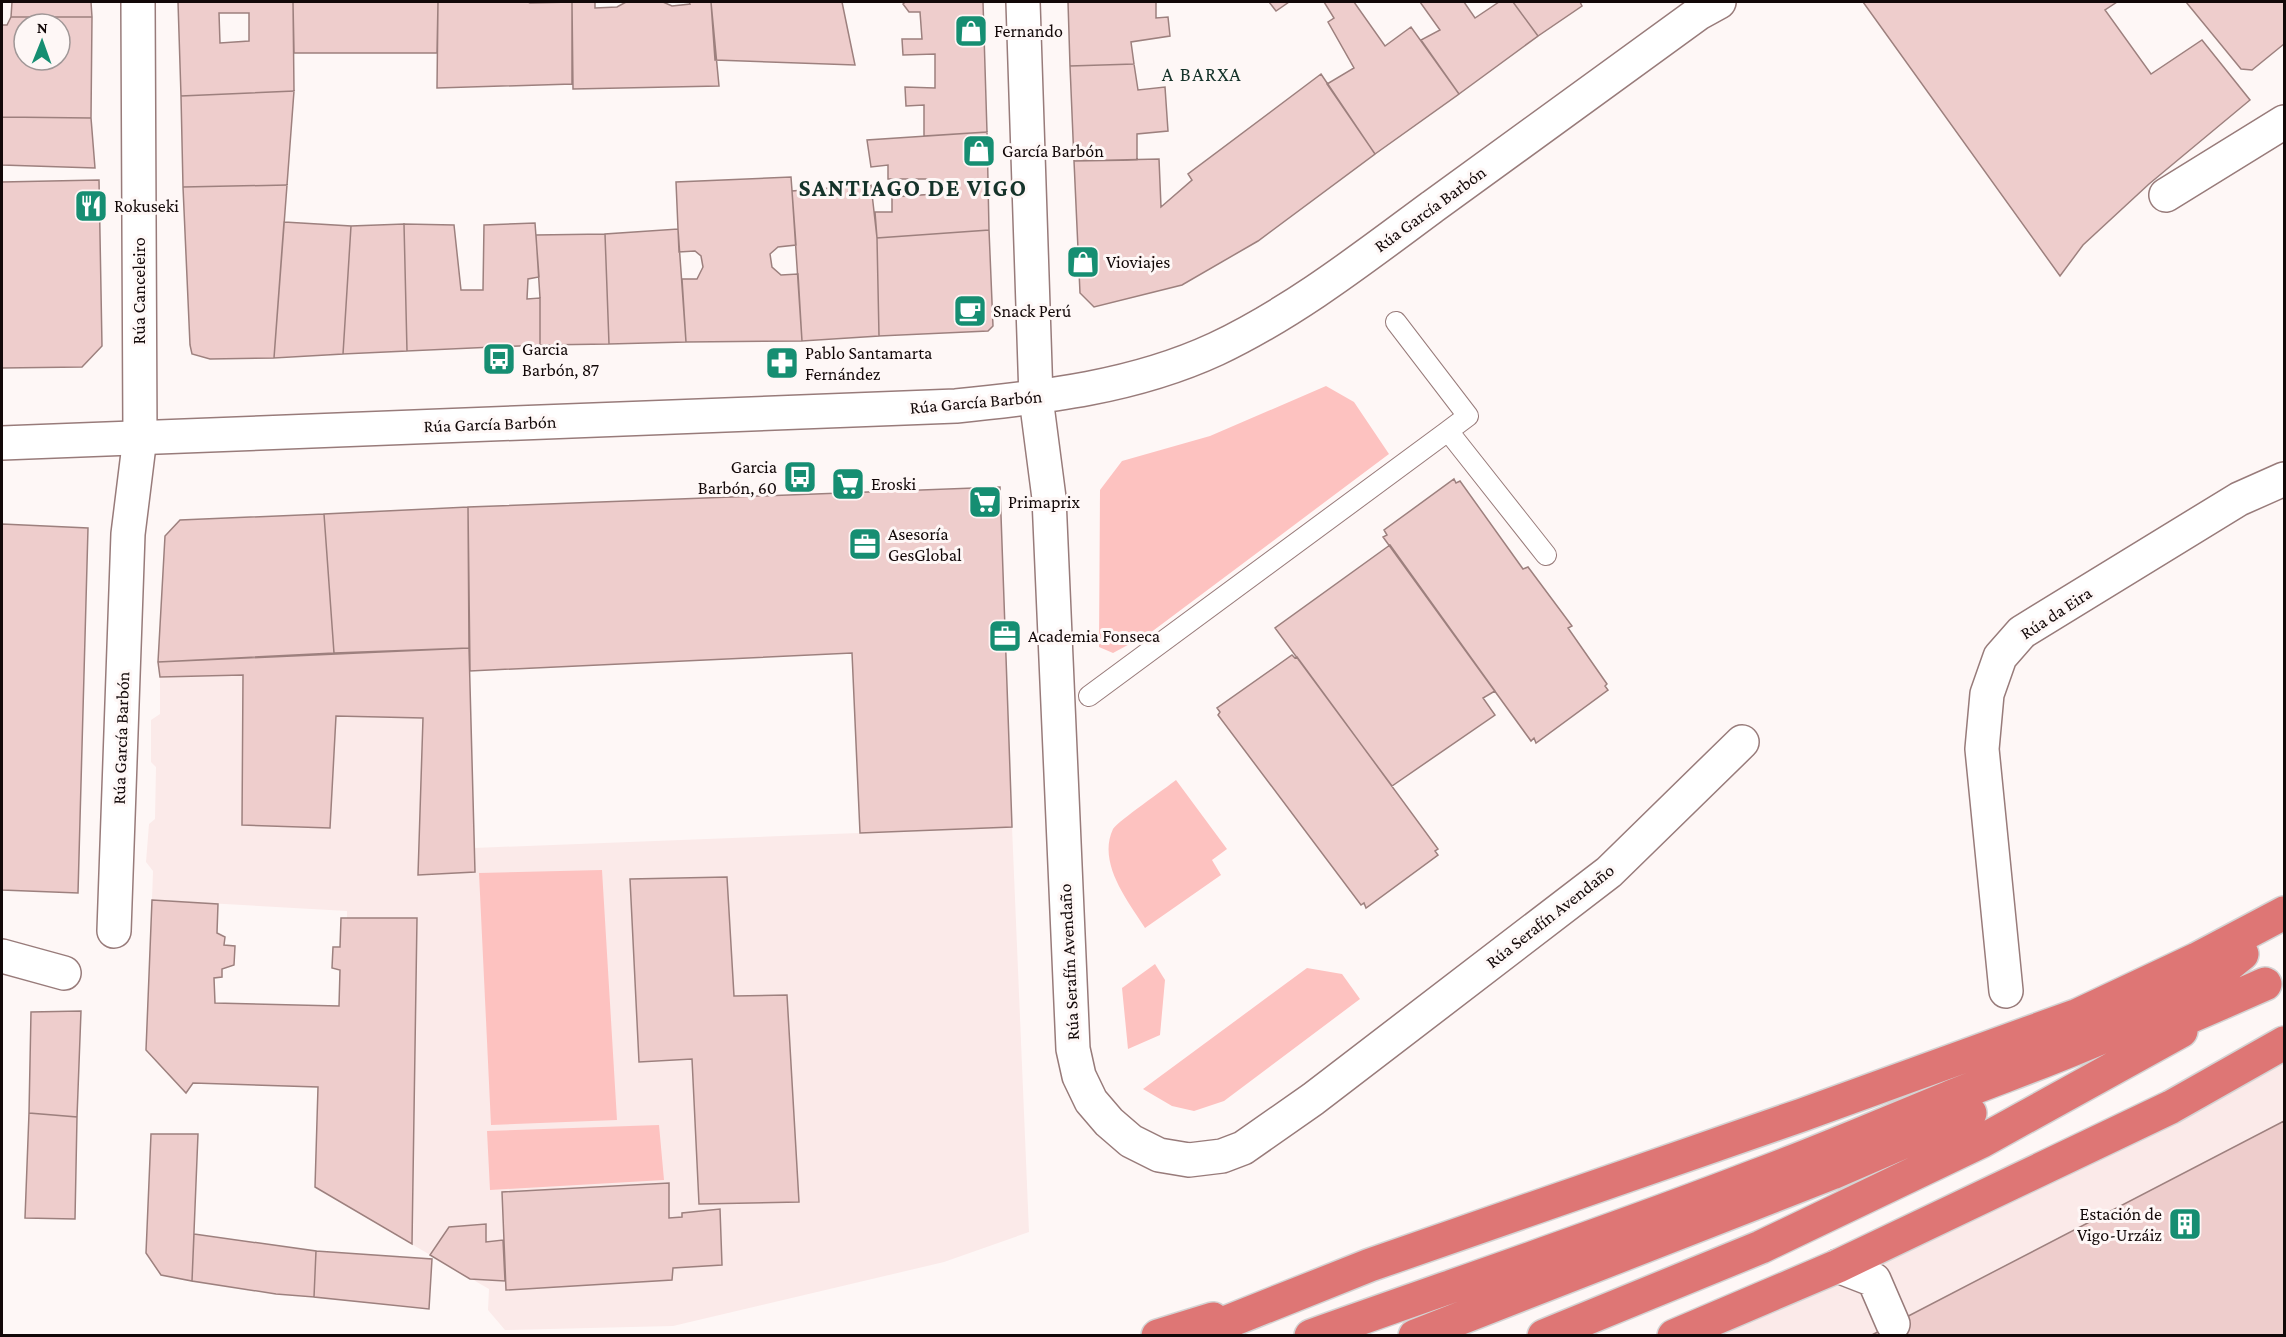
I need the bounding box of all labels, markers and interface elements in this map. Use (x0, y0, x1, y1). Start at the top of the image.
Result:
north arrow (12, 12, 72, 72)
shop icon: Fernando (953, 13, 989, 49)
text: N (37, 19, 48, 36)
place label: Fernando (994, 21, 1063, 41)
district label: A BARXA (1162, 63, 1242, 85)
shop icon: García Barbón (961, 133, 997, 169)
place label: García Barbón (1002, 141, 1104, 161)
street label: Rúa García Barbón (1370, 162, 1490, 256)
district label: SANTIAGO DE VIGO (798, 174, 1028, 201)
restaurant icon: Rokuseki (73, 188, 109, 224)
place label: Rokuseki (114, 196, 179, 216)
street label: Rúa Canceleiro (129, 237, 149, 345)
shop icon: Vioviajes (1065, 244, 1101, 280)
place label: Vioviajes (1106, 252, 1170, 273)
cafe icon: Snack Perú (952, 293, 988, 329)
place label: Snack Perú (993, 301, 1072, 321)
place label: Garcia Barbón, 87 (522, 339, 599, 380)
bus stop icon: Garcia Barbón, 87 (481, 341, 517, 377)
place label: Pablo Santamarta Fernández (805, 343, 932, 384)
pharmacy icon: Pablo Santamarta Fernández (764, 345, 800, 381)
street label: Rúa García Barbón (909, 386, 1043, 418)
street label: Rúa García Barbón (423, 412, 557, 436)
place label: Garcia Barbón, 60 (698, 457, 777, 498)
bus stop icon: Garcia Barbón, 60 (782, 459, 818, 495)
supermarket icon: Eroski (830, 466, 866, 502)
place label: Eroski (871, 474, 916, 494)
supermarket icon: Primaprix (967, 484, 1003, 520)
place label: Primaprix (1008, 492, 1080, 512)
place label: Asesoría GesGlobal (888, 524, 962, 565)
office icon: Asesoría GesGlobal (847, 526, 883, 562)
street label: Rúa da Eira (2017, 583, 2095, 643)
office icon: Academia Fonseca (987, 618, 1023, 654)
place label: Academia Fonseca (1028, 626, 1160, 646)
street label: Rúa García Barbón (109, 671, 133, 805)
street label: Rúa Serafín Avendaño (1482, 860, 1618, 972)
street label: Rúa Serafín Avendaño (1055, 883, 1083, 1041)
place label: Estación de Vigo-Urzáiz (2077, 1204, 2162, 1245)
building icon: Estación de Vigo-Urzáiz (2167, 1206, 2203, 1242)

